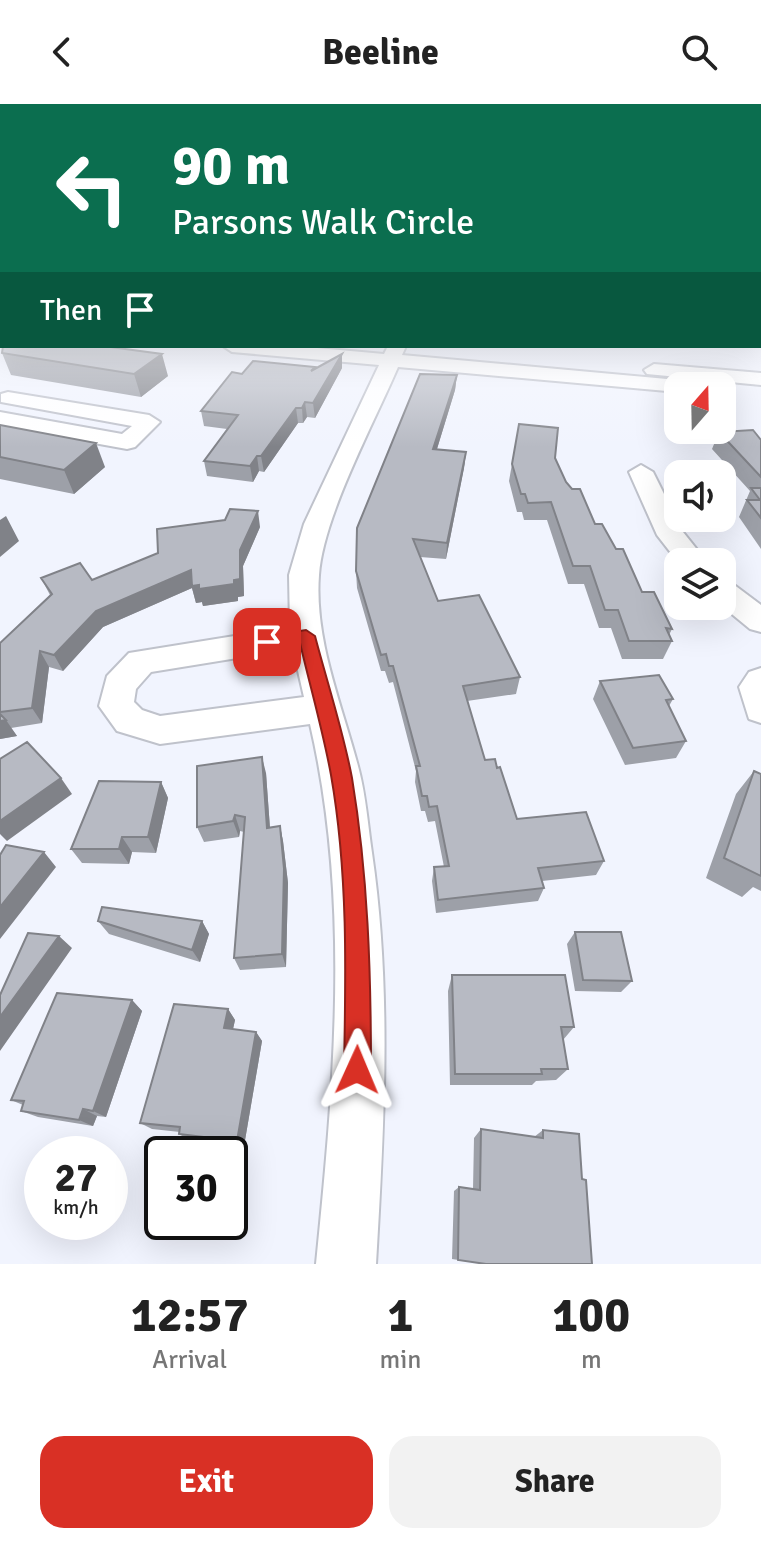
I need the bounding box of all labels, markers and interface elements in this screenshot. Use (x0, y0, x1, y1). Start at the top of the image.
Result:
icon: back (40, 30, 84, 74)
text: Beeline (322, 30, 439, 75)
icon: search (677, 30, 721, 74)
text: 90 m (172, 131, 290, 200)
icon: left (40, 136, 144, 240)
text: Parsons Walk Circle (172, 200, 474, 245)
icon: arrive (118, 288, 162, 332)
text: Then (40, 292, 102, 329)
north arrow (664, 372, 736, 444)
map controls (664, 372, 736, 620)
button: sound (664, 460, 736, 532)
button: layers (664, 548, 736, 620)
pin (233, 608, 301, 676)
icon: arrive (245, 620, 289, 664)
position arrow (315, 1028, 399, 1112)
speed limit sign: 30 (144, 1136, 248, 1240)
text: 27 (54, 1153, 98, 1203)
text: km/h (53, 1195, 99, 1220)
text: 12:57 (131, 1286, 249, 1345)
text: 1 (388, 1286, 413, 1345)
text: 100 (552, 1286, 630, 1345)
text: Arrival (152, 1344, 227, 1376)
text: min (380, 1344, 422, 1376)
text: m (581, 1344, 602, 1376)
button: Exit (40, 1436, 373, 1528)
button: Share (389, 1436, 721, 1528)

